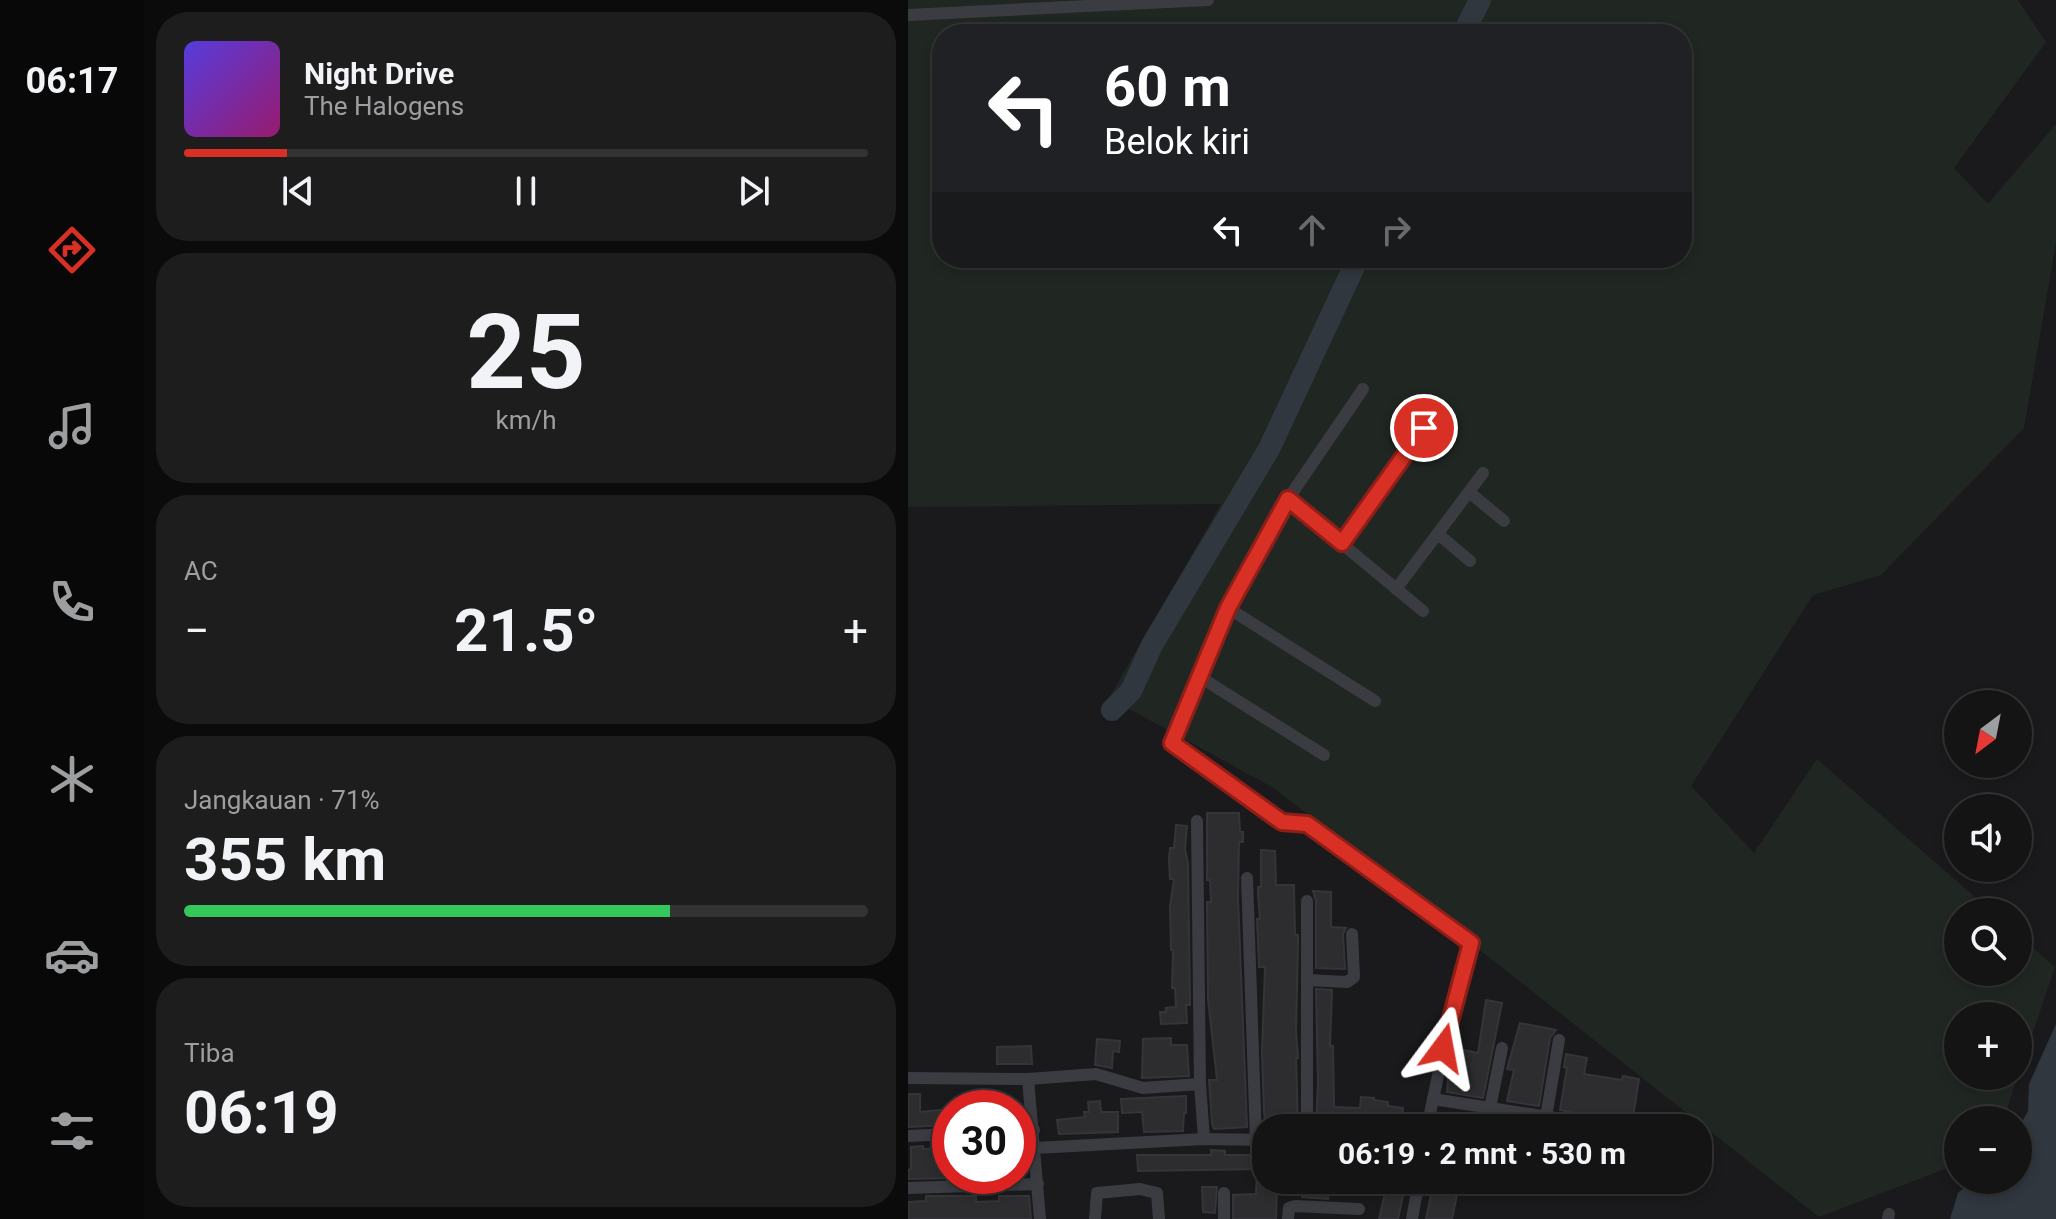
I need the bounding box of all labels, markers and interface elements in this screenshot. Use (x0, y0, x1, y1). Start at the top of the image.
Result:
text: 60 m (1104, 54, 1231, 120)
text: Night Drive (304, 56, 454, 91)
icon: left (972, 56, 1076, 160)
text: 06:17 (26, 60, 118, 102)
text: The Halogens (304, 91, 464, 121)
text: Belok kiri (1104, 121, 1250, 163)
icon: previous (276, 169, 320, 213)
icon: pause (504, 169, 548, 213)
icon: next (732, 169, 776, 213)
icon: left (1206, 208, 1250, 252)
icon: ahead (1290, 208, 1334, 252)
icon: right (1374, 208, 1418, 252)
icon: directions (44, 222, 100, 278)
text: 25 (466, 292, 586, 413)
pin (1390, 394, 1458, 462)
icon: music (44, 398, 100, 454)
text: km/h (495, 405, 557, 435)
icon: arrive (1402, 406, 1446, 450)
text: AC (184, 556, 218, 586)
icon: phone (44, 574, 100, 630)
text: 21.5° (454, 595, 598, 666)
text: − (184, 605, 209, 657)
text: + (843, 605, 868, 657)
north arrow (1944, 690, 2032, 778)
map controls (1944, 690, 2032, 1194)
icon: climate (44, 751, 100, 807)
text: Jangkauan · 71% (184, 785, 380, 815)
button: sound (1944, 794, 2032, 882)
text: 355 km (184, 824, 386, 895)
button: search (1944, 898, 2032, 986)
icon: car (44, 927, 100, 983)
button: + (1944, 1002, 2032, 1090)
position arrow (1401, 1006, 1485, 1090)
text: Tiba (184, 1038, 235, 1068)
text: 06:19 (184, 1077, 339, 1148)
speed limit sign: 30 (932, 1090, 1036, 1194)
icon: filters (44, 1103, 100, 1159)
button: − (1944, 1106, 2032, 1194)
text: 06:19 · 2 mnt · 530 m (1338, 1136, 1626, 1171)

